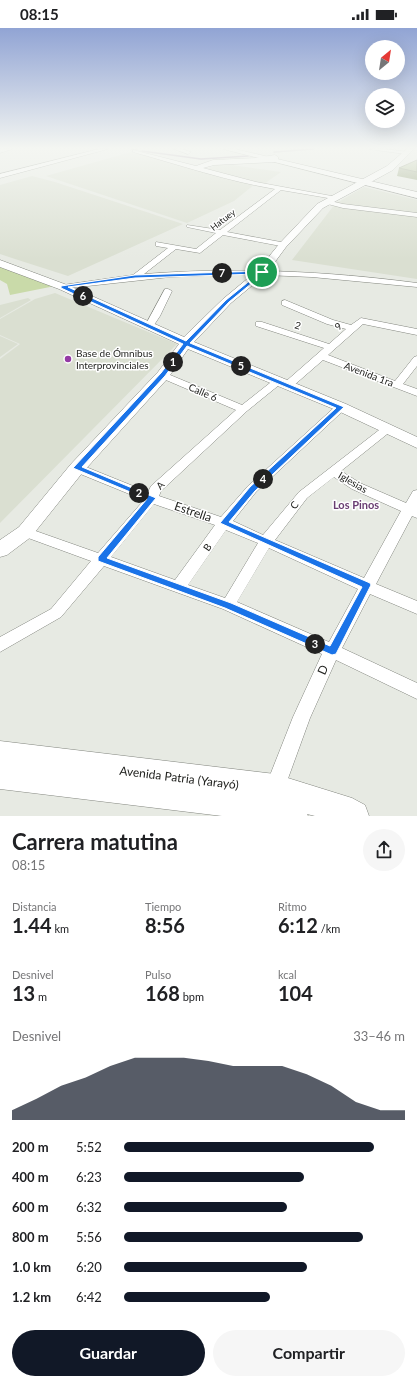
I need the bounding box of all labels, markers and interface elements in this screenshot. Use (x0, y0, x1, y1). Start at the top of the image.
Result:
text: 08:15 (20, 5, 59, 23)
north arrow (365, 40, 405, 80)
map controls (365, 40, 405, 128)
button: layers (365, 88, 405, 128)
street label: Hatuey (208, 206, 238, 233)
pin (245, 255, 279, 289)
icon: arrive (251, 261, 273, 283)
pin: 7 (212, 263, 232, 283)
text: 7 (219, 266, 225, 279)
pin: 6 (73, 286, 93, 306)
text: 6 (80, 289, 86, 302)
street label: 2 (293, 318, 303, 332)
street label: 9 (332, 320, 344, 332)
place label: Base de Ómnibus Interprovinciales (76, 347, 153, 371)
pin: 1 (163, 352, 183, 372)
marker: Base de Ómnibus Interprovinciales (63, 354, 73, 364)
text: 1 (170, 355, 176, 368)
pin: 5 (231, 356, 251, 376)
text: 5 (238, 359, 244, 372)
street label: Avenida 1ra (343, 359, 395, 389)
street label: Calle 6 (187, 381, 219, 403)
pin: 4 (253, 469, 273, 489)
street label: Iglesias (336, 469, 370, 495)
text: 4 (260, 472, 266, 485)
street label: A (153, 478, 167, 492)
pin: 2 (129, 483, 149, 503)
text: 2 (136, 486, 142, 499)
street label: Estrella (173, 498, 214, 525)
street label: C (287, 498, 301, 511)
district label: Los Pinos (333, 498, 379, 511)
street label: B (200, 541, 214, 553)
pin: 3 (305, 634, 325, 654)
text: 3 (312, 637, 318, 650)
street label: D (314, 662, 331, 677)
street label: Avenida Patria (Yarayó) (119, 763, 240, 792)
text: Carrera matutina (12, 828, 178, 855)
button: share (363, 829, 405, 871)
text: 08:15 (12, 857, 45, 873)
text: Distancia (12, 900, 57, 913)
text: Tiempo (145, 900, 181, 913)
text: Ritmo (278, 900, 307, 913)
text: 1.44 (12, 913, 52, 937)
text: 8:56 (145, 913, 185, 937)
text: 6:12 (278, 913, 318, 937)
text: km (52, 922, 69, 935)
text: /km (318, 922, 340, 935)
text: Desnivel (12, 968, 54, 981)
text: Pulso (145, 968, 171, 981)
text: kcal (278, 968, 297, 981)
text: 13 (12, 981, 35, 1005)
text: 168 (145, 981, 180, 1005)
text: 104 (278, 981, 313, 1005)
text: m (35, 990, 47, 1003)
text: bpm (180, 990, 204, 1003)
text: Desnivel (12, 1028, 61, 1044)
text: 33–46 m (353, 1028, 405, 1044)
text: 200 m (12, 1139, 49, 1155)
text: 5:52 (76, 1139, 102, 1155)
text: 400 m (12, 1169, 49, 1185)
text: 6:23 (76, 1169, 102, 1185)
text: 600 m (12, 1199, 49, 1215)
text: 6:32 (76, 1199, 102, 1215)
text: 800 m (12, 1229, 49, 1245)
text: 5:56 (76, 1229, 102, 1245)
text: 1.0 km (12, 1259, 51, 1275)
text: 6:20 (76, 1259, 102, 1275)
text: 1.2 km (12, 1289, 51, 1305)
text: 6:42 (76, 1289, 102, 1305)
button: Guardar (12, 1330, 205, 1376)
button: Compartir (213, 1330, 405, 1376)

